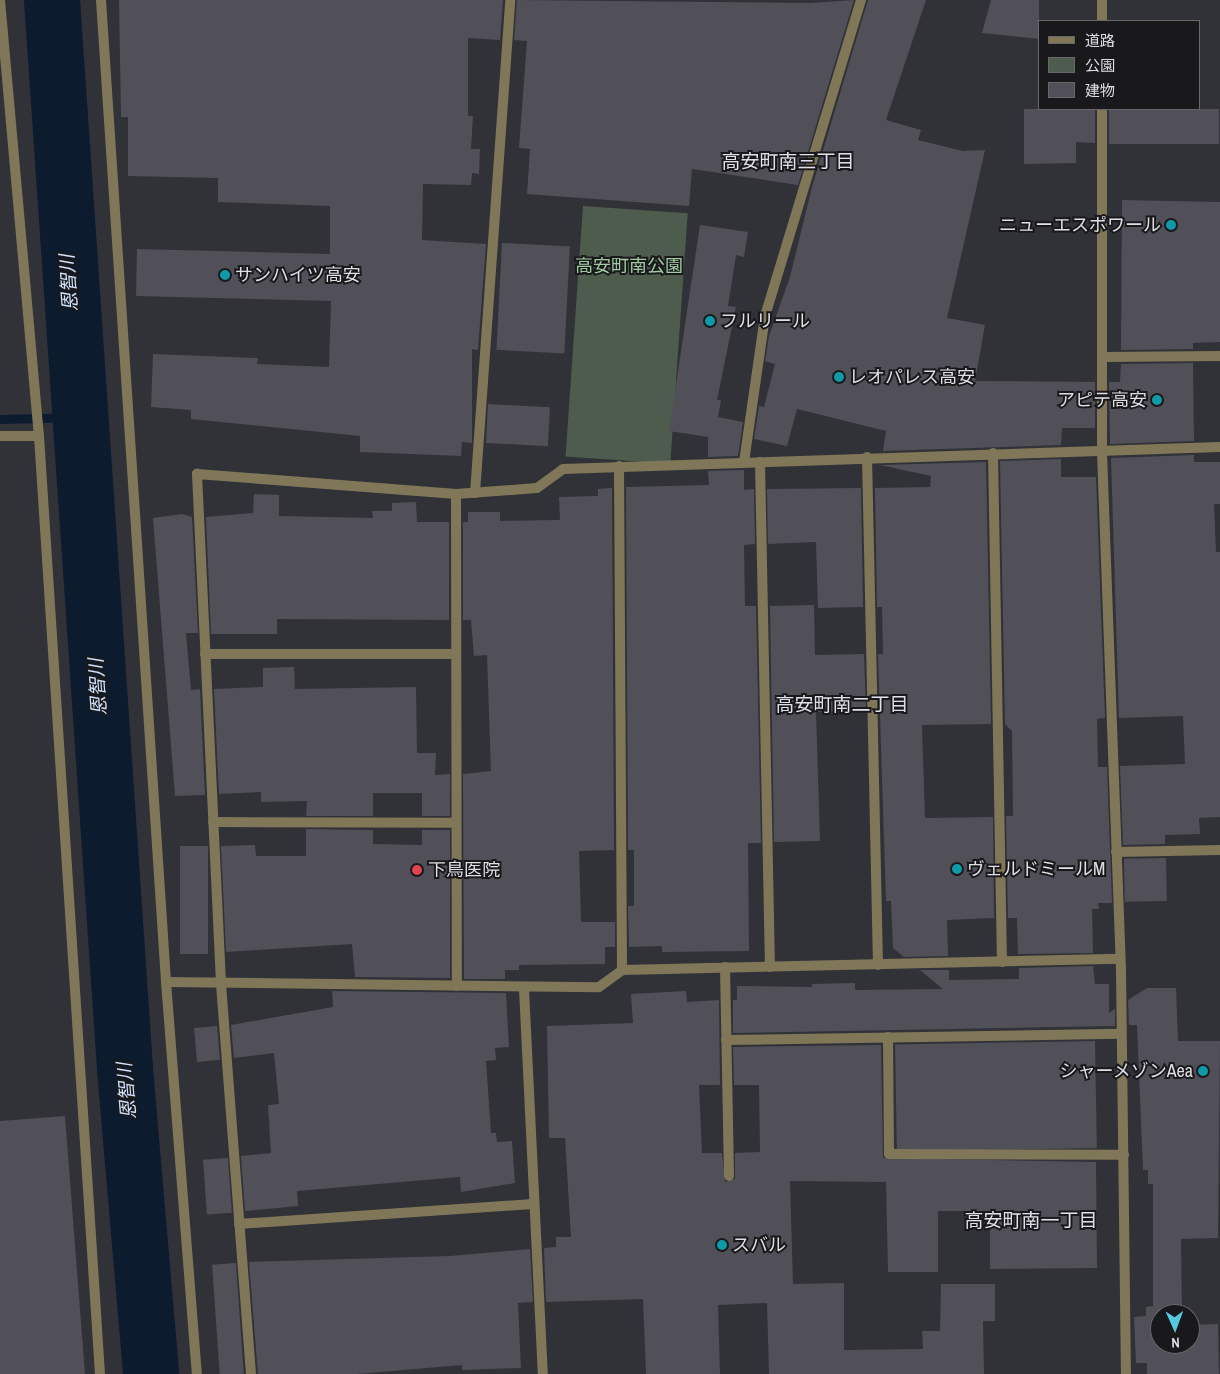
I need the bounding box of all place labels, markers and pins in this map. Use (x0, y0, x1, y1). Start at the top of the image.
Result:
place label: ニューエスポワール (999, 214, 1161, 236)
marker: ニューエスポワール (1165, 219, 1177, 231)
place label: サンハイツ高安 (235, 264, 361, 286)
marker: サンハイツ高安 (219, 269, 231, 281)
place label: フルリール (720, 310, 810, 332)
marker: フルリール (704, 315, 716, 327)
place label: レオパレス高安 (849, 366, 975, 388)
marker: レオパレス高安 (833, 371, 845, 383)
place label: アピテ高安 (1057, 389, 1147, 411)
marker: アピテ高安 (1151, 394, 1163, 406)
place label: ヴェルドミールM (967, 858, 1105, 880)
place label: 下鳥医院 (428, 859, 500, 881)
marker: 下鳥医院 (410, 863, 424, 877)
marker: ヴェルドミールM (951, 863, 963, 875)
place label: シャーメゾンAea (1059, 1060, 1193, 1082)
marker: シャーメゾンAea (1197, 1065, 1209, 1077)
place label: スバル (732, 1234, 786, 1256)
marker: スバル (716, 1239, 728, 1251)

